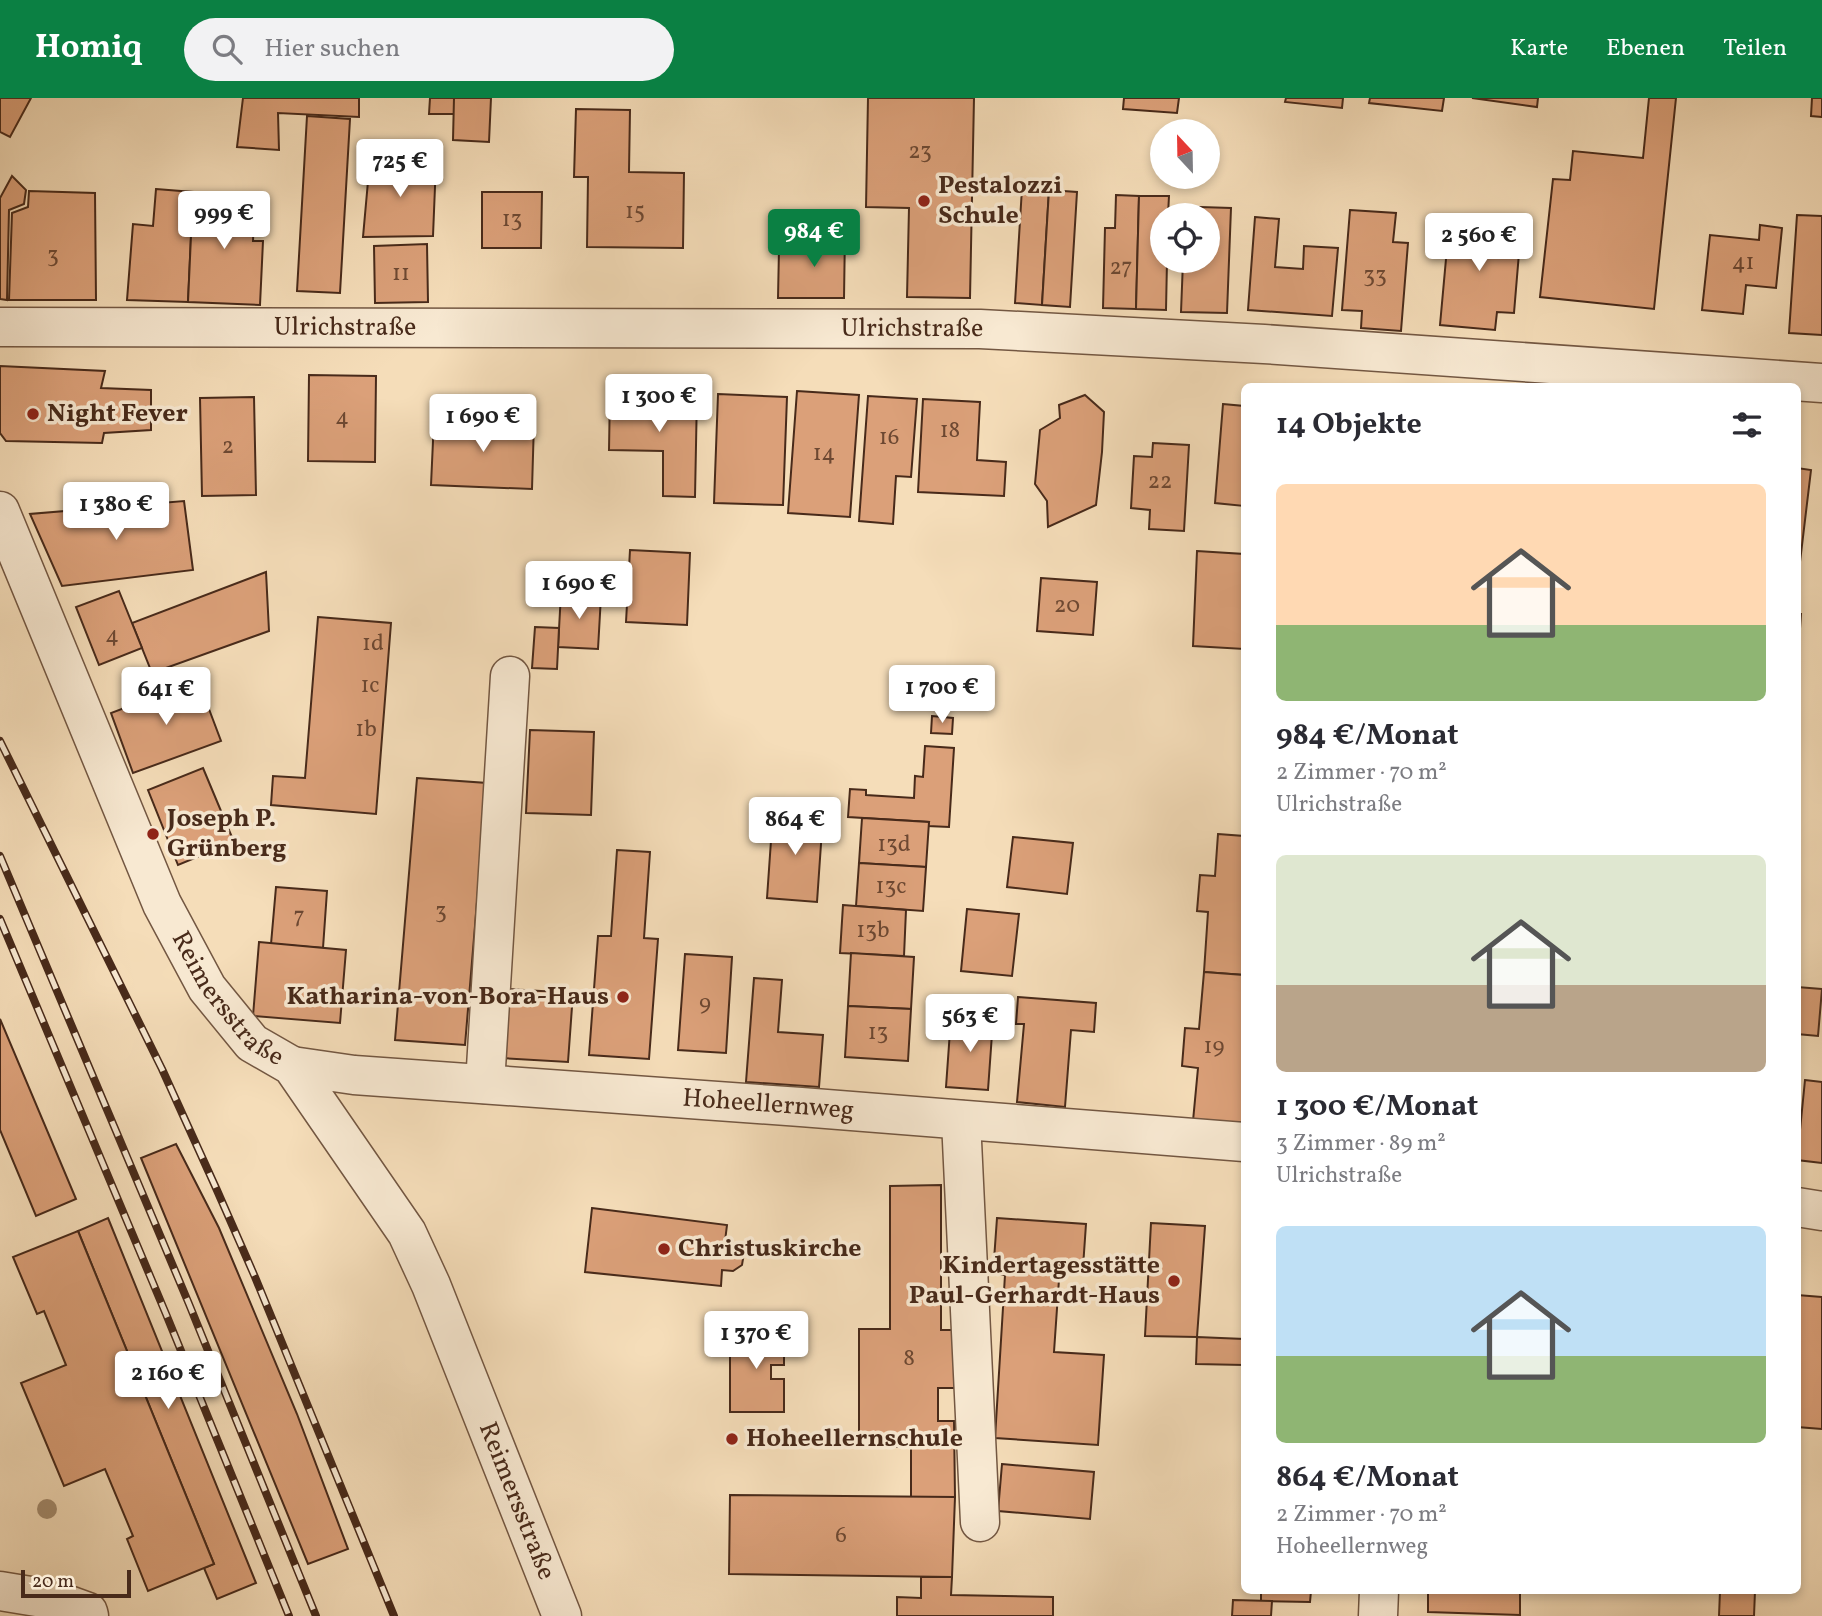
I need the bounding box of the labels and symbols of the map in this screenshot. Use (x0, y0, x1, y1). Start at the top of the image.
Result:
north arrow (1150, 119, 1220, 189)
house number: 23 (908, 136, 932, 168)
pin: 725 € (351, 140, 449, 199)
place label: Pestalozzi Schule (938, 168, 1063, 234)
pin: 999 € (175, 192, 273, 251)
marker: Pestalozzi Schule (916, 193, 932, 209)
house number: 15 (625, 196, 645, 228)
house number: 13 (502, 204, 522, 236)
pin: 984 € (765, 209, 863, 269)
pin: 2 560 € (1414, 214, 1544, 273)
house number: 3 (47, 240, 59, 272)
house number: 41 (1732, 247, 1754, 279)
house number: 27 (1110, 252, 1132, 284)
house number: 11 (392, 258, 410, 290)
house number: 33 (1363, 260, 1387, 292)
street label: Ulrichstraße (274, 310, 416, 346)
street label: Ulrichstraße (841, 311, 983, 347)
pin: 1 300 € (594, 374, 724, 434)
pin: 1 690 € (418, 394, 548, 454)
place label: Night Fever (47, 396, 188, 432)
house number: 4 (335, 402, 349, 434)
marker: Night Fever (25, 406, 41, 422)
house number: 18 (940, 415, 960, 447)
house number: 16 (879, 422, 899, 454)
house number: 2 (222, 431, 234, 463)
house number: 14 (813, 438, 835, 470)
house number: 22 (1148, 466, 1172, 498)
pin: 1 380 € (51, 482, 181, 542)
pin: 1 690 € (514, 561, 644, 621)
house number: 20 (1054, 590, 1080, 622)
house number: 4 (105, 620, 119, 652)
house number: 1d (362, 628, 384, 660)
pin: 1 700 € (877, 666, 1007, 725)
pin: 641 € (117, 668, 215, 727)
house number: 1c (360, 670, 380, 702)
house number: 1b (355, 714, 377, 746)
pin: 864 € (746, 798, 844, 857)
place label: Joseph P. Grünberg (166, 801, 286, 867)
marker: Joseph P. Grünberg (145, 826, 161, 842)
house number: 13d (877, 829, 911, 861)
house number: 13c (875, 871, 907, 903)
house number: 3 (435, 896, 447, 928)
house number: 7 (293, 901, 305, 933)
house number: 13b (856, 915, 890, 947)
street label: Reimersstraße (162, 925, 290, 1076)
place label: Katharina-von-Bora-Haus (286, 979, 609, 1015)
house number: 9 (699, 988, 711, 1020)
marker: Katharina-von-Bora-Haus (615, 989, 631, 1005)
pin: 563 € (921, 995, 1019, 1054)
house number: 13 (868, 1017, 888, 1049)
house number: 19 (1204, 1031, 1224, 1063)
street label: Hoheellernweg (681, 1081, 856, 1129)
place label: Christuskirche (678, 1231, 862, 1267)
marker: Christuskirche (656, 1241, 672, 1257)
place label: Kindertagesstätte Paul-Gerhardt-Haus (909, 1248, 1160, 1314)
marker: Kindertagesstätte Paul-Gerhardt-Haus (1166, 1273, 1182, 1289)
pin: 1 370 € (691, 1312, 821, 1371)
house number: 8 (903, 1343, 915, 1375)
pin: 2 160 € (103, 1352, 233, 1411)
street label: Reimersstraße (469, 1417, 564, 1585)
place label: Hoheellernschule (746, 1421, 963, 1457)
marker: Hoheellernschule (724, 1431, 740, 1447)
house number: 6 (835, 1520, 847, 1552)
scale bar (21, 1567, 131, 1599)

